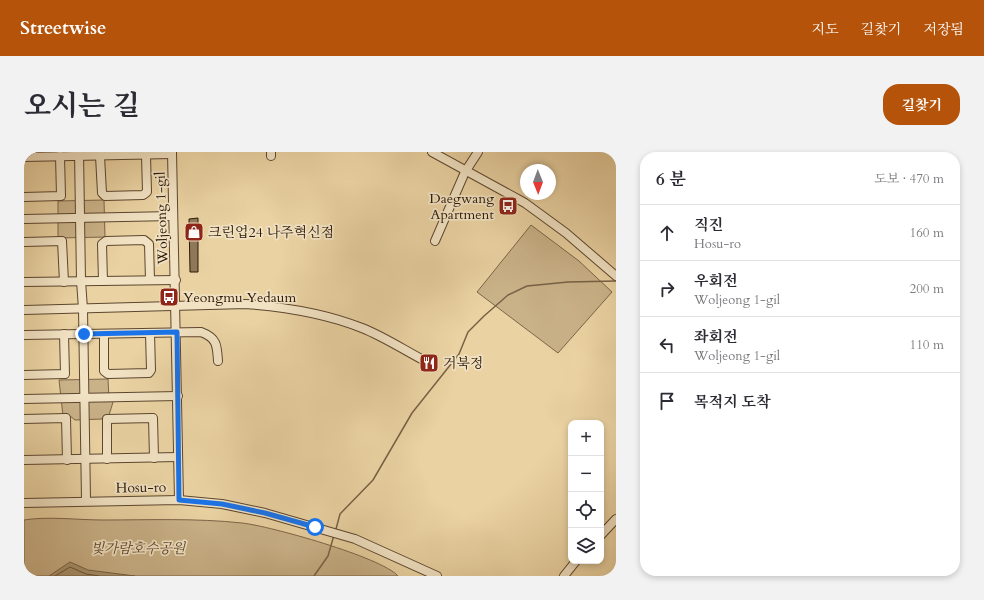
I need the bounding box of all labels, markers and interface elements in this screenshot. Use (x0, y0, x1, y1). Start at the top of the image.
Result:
text: Streetwise (20, 15, 107, 41)
text: 지도 (812, 20, 839, 39)
text: 길찾기 (861, 20, 901, 39)
text: 저장됨 (923, 20, 964, 39)
button: 길찾기 (883, 84, 960, 125)
text: 오시는 길 (24, 87, 140, 125)
north arrow (520, 164, 556, 200)
text: 6 분 (656, 168, 686, 191)
text: 도보 · 470 m (874, 170, 944, 188)
street label: Woljeong 1-gil (150, 171, 173, 266)
place label: Daegwang Apartment (429, 189, 495, 224)
bus stop icon: Daegwang Apartment (497, 195, 519, 217)
text: 직진 (694, 215, 723, 235)
shop icon: 크린업24 나주혁신점 (183, 221, 205, 243)
icon: ahead (656, 222, 678, 244)
place label: 크린업24 나주혁신점 (208, 223, 334, 242)
text: 160 m (910, 224, 944, 242)
text: Hosu-ro (694, 235, 741, 253)
text: 우회전 (694, 271, 737, 291)
icon: right (656, 278, 678, 300)
text: 200 m (910, 280, 944, 298)
bus stop icon: Yeongmu Yedaum (158, 286, 180, 308)
place label: Yeongmu Yedaum (183, 288, 296, 307)
text: Woljeong 1-gil (694, 291, 780, 309)
route end (75, 325, 93, 343)
text: 좌회전 (694, 327, 737, 347)
icon: left (656, 334, 678, 356)
text: 110 m (910, 336, 944, 354)
text: Woljeong 1-gil (694, 347, 780, 365)
restaurant icon: 거북정 (418, 352, 440, 374)
place label: 거북정 (443, 354, 484, 373)
icon: arrive (656, 390, 678, 412)
text: 목적지 도착 (694, 392, 770, 412)
map controls (568, 420, 604, 564)
button: + (568, 420, 604, 456)
button: − (568, 456, 604, 492)
street label: Hosu-ro (116, 478, 167, 497)
button: locate (568, 492, 604, 528)
route start (306, 518, 324, 536)
button: layers (568, 528, 604, 564)
park label: 빛가람호수공원 (91, 539, 187, 558)

